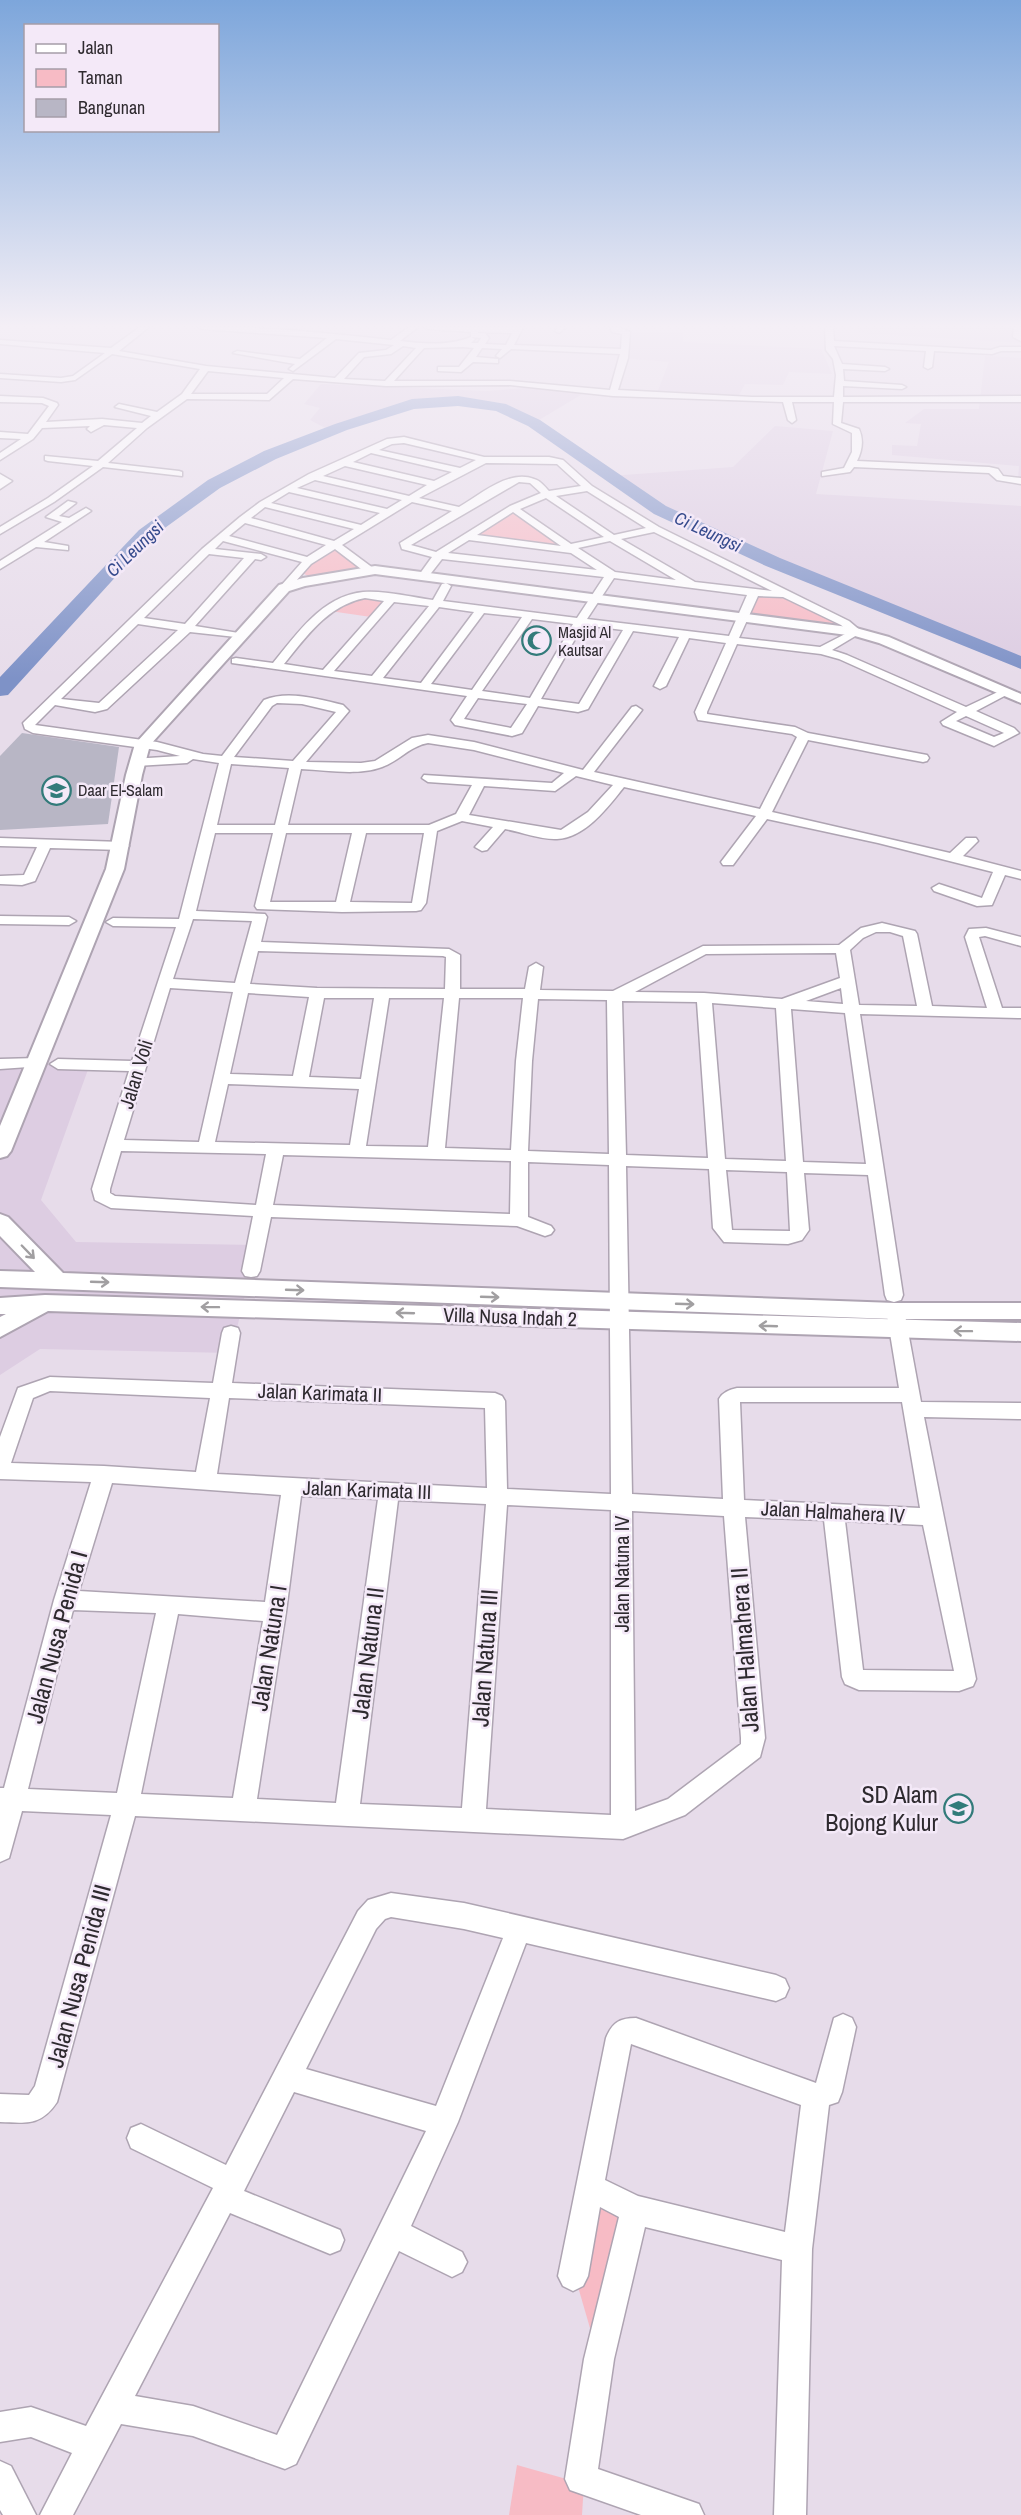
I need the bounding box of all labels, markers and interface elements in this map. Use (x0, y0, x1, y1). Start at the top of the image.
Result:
legend (24, 24, 219, 132)
text: Jalan (78, 35, 113, 60)
text: Taman (78, 65, 123, 90)
text: Bangunan (78, 95, 145, 120)
water label: Ci Leungsi (671, 505, 746, 558)
water label: Ci Leungsi (100, 515, 169, 582)
place label: Masjid Al Kautsar (558, 621, 611, 661)
mosque icon: Masjid Al Kautsar (521, 625, 553, 657)
school or university icon: Daar El-Salam (41, 774, 73, 806)
place label: Daar El-Salam (78, 779, 163, 801)
street label: Jalan Voli (112, 1036, 159, 1112)
one-way arrow (21, 1244, 36, 1259)
one-way arrow (90, 1277, 110, 1288)
one-way arrow (285, 1285, 305, 1296)
one-way arrow (480, 1291, 500, 1302)
one-way arrow (675, 1299, 695, 1310)
one-way arrow (200, 1301, 220, 1312)
street label: Villa Nusa Indah 2 (443, 1301, 577, 1332)
one-way arrow (395, 1307, 415, 1318)
one-way arrow (758, 1320, 778, 1332)
one-way arrow (953, 1326, 973, 1337)
street label: Jalan Karimata II (258, 1377, 382, 1408)
street label: Jalan Karimata III (302, 1474, 432, 1505)
street label: Jalan Halmahera IV (760, 1494, 906, 1529)
street label: Jalan Natuna IV (608, 1516, 635, 1632)
street label: Jalan Nusa Penida I (18, 1547, 94, 1726)
street label: Jalan Halmahera II (722, 1567, 766, 1734)
street label: Jalan Natuna I (242, 1583, 294, 1713)
street label: Jalan Natuna II (343, 1585, 391, 1721)
street label: Jalan Natuna III (463, 1588, 505, 1728)
place label: SD Alam Bojong Kulur (825, 1778, 938, 1838)
school or university icon: SD Alam Bojong Kulur (943, 1793, 975, 1825)
street label: Jalan Nusa Penida III (38, 1881, 118, 2071)

